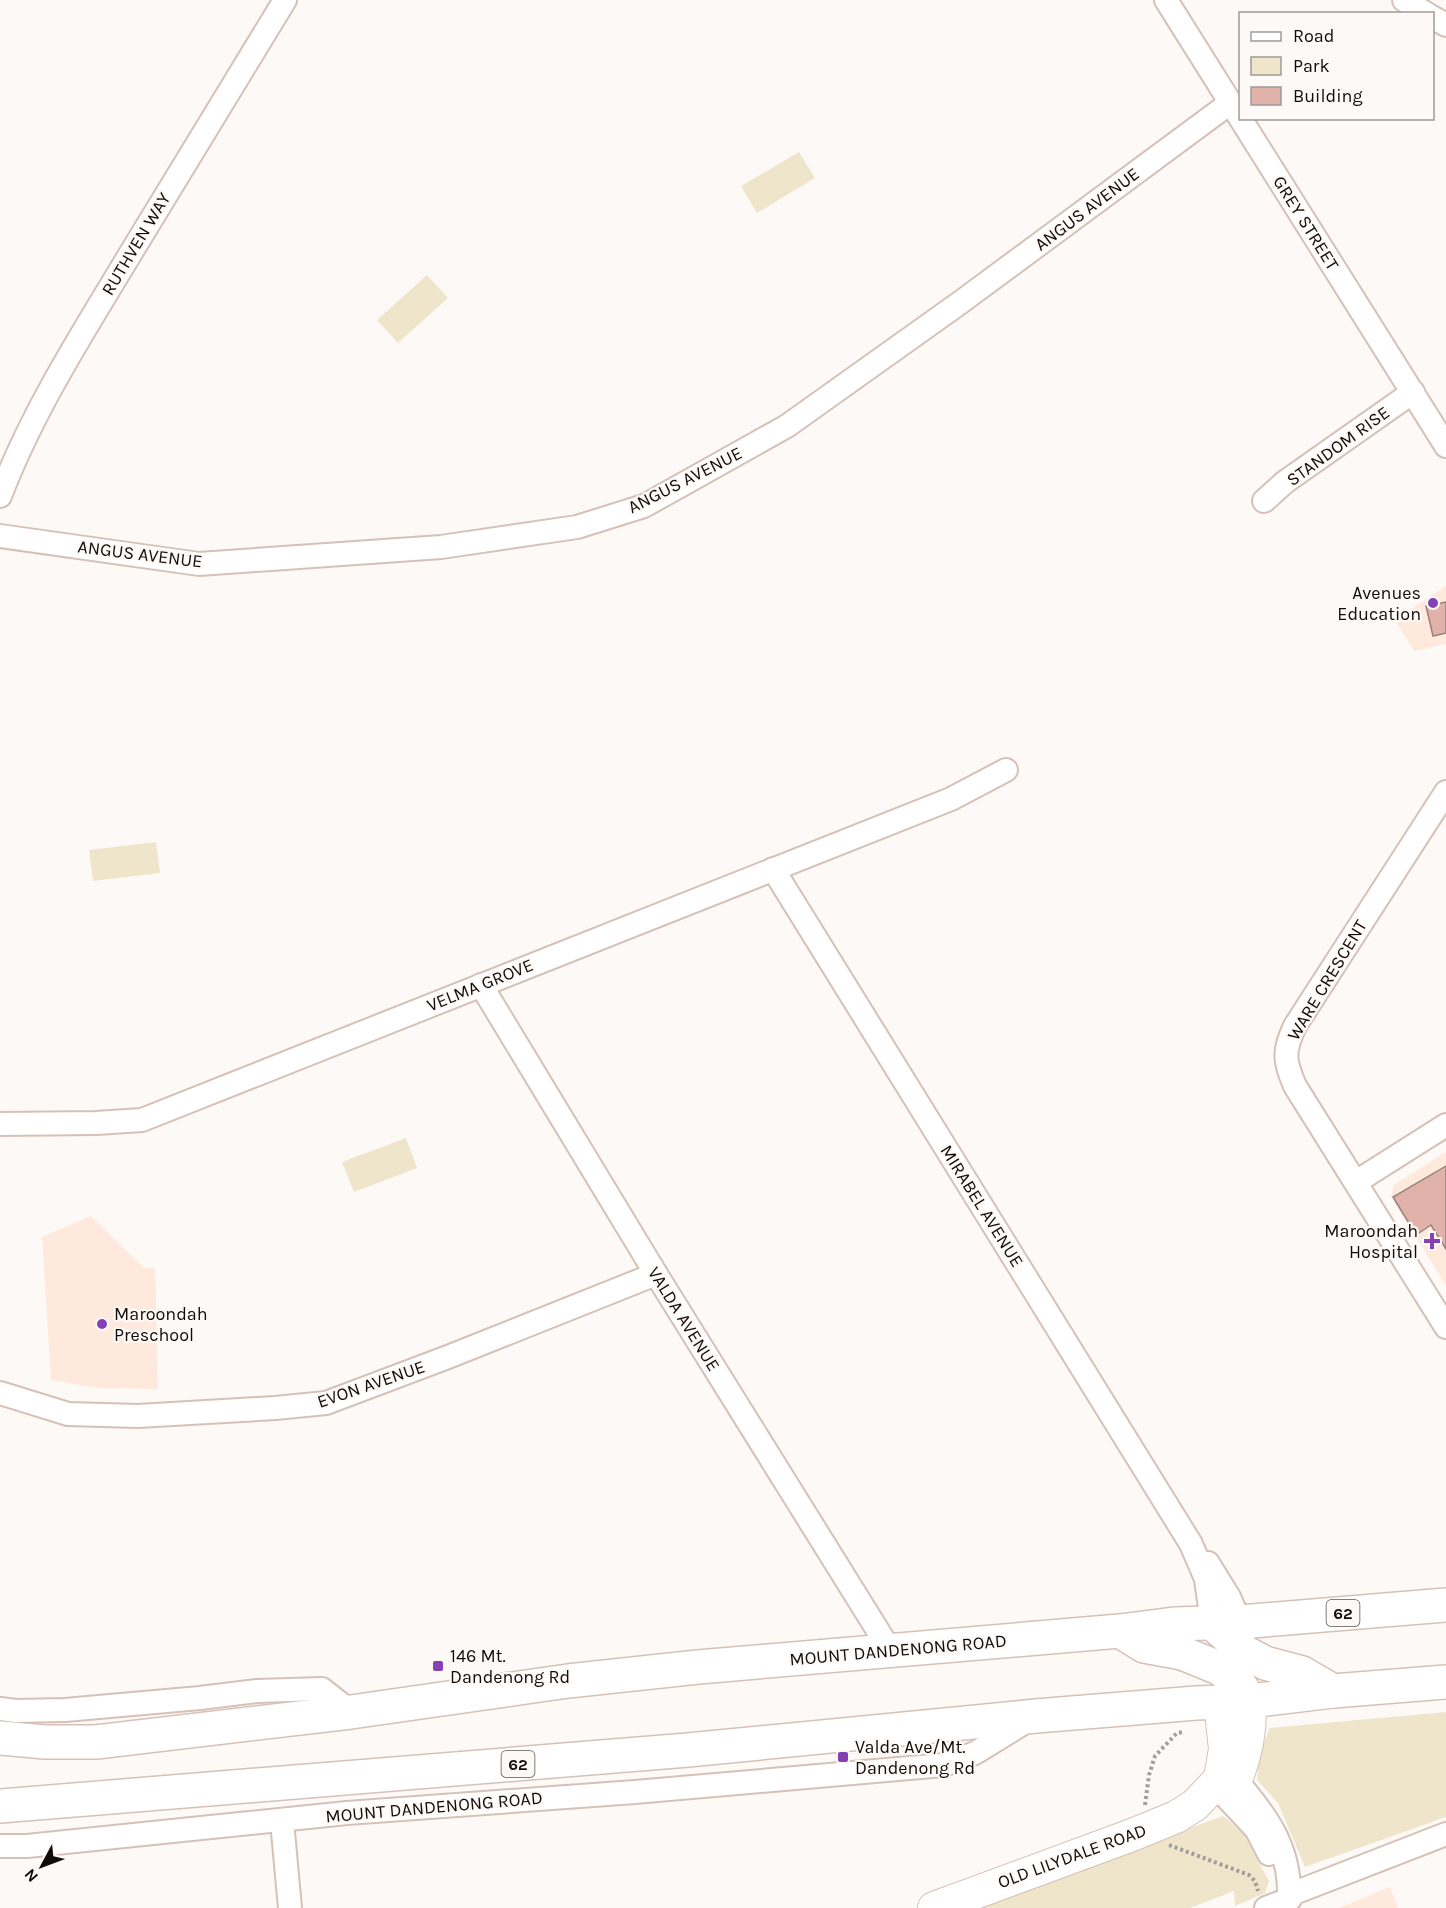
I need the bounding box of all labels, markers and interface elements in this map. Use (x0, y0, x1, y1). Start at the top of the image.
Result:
legend (1239, 12, 1434, 120)
text: Road (1293, 25, 1334, 47)
text: Park (1293, 55, 1330, 77)
text: Building (1293, 85, 1363, 107)
street label: ANGUS AVENUE (1030, 162, 1144, 256)
street label: GREY STREET (1268, 172, 1344, 274)
street label: RUTHVEN WAY (97, 189, 175, 299)
street label: STANDOM RISE (1282, 401, 1394, 491)
street label: ANGUS AVENUE (624, 442, 746, 518)
street label: ANGUS AVENUE (76, 535, 204, 573)
place label: Avenues Education (1337, 582, 1421, 625)
marker: Avenues Education (1426, 596, 1440, 610)
street label: WARE CRESCENT (1282, 916, 1372, 1044)
street label: VELMA GROVE (424, 954, 536, 1016)
street label: MIRABEL AVENUE (936, 1141, 1028, 1271)
place label: Maroondah Hospital (1324, 1220, 1418, 1263)
marker: Maroondah Hospital (1423, 1232, 1441, 1250)
street label: VALDA AVENUE (643, 1263, 725, 1375)
place label: Maroondah Preschool (114, 1303, 208, 1346)
marker: Maroondah Preschool (95, 1317, 109, 1331)
street label: EVON AVENUE (314, 1355, 428, 1413)
road number: 62 (1326, 1600, 1360, 1626)
street label: MOUNT DANDENONG ROAD (789, 1630, 1007, 1670)
place label: 146 Mt. Dandenong Rd (450, 1645, 570, 1688)
marker: 146 Mt. Dandenong Rd (431, 1659, 445, 1673)
place label: Valda Ave/Mt. Dandenong Rd (855, 1736, 975, 1779)
marker: Valda Ave/Mt. Dandenong Rd (836, 1750, 850, 1764)
road number: 62 (502, 1751, 534, 1777)
street label: MOUNT DANDENONG ROAD (325, 1787, 543, 1827)
street label: OLD LILYDALE ROAD (995, 1819, 1149, 1893)
north arrow (12, 1836, 72, 1896)
text: N (20, 1865, 42, 1886)

